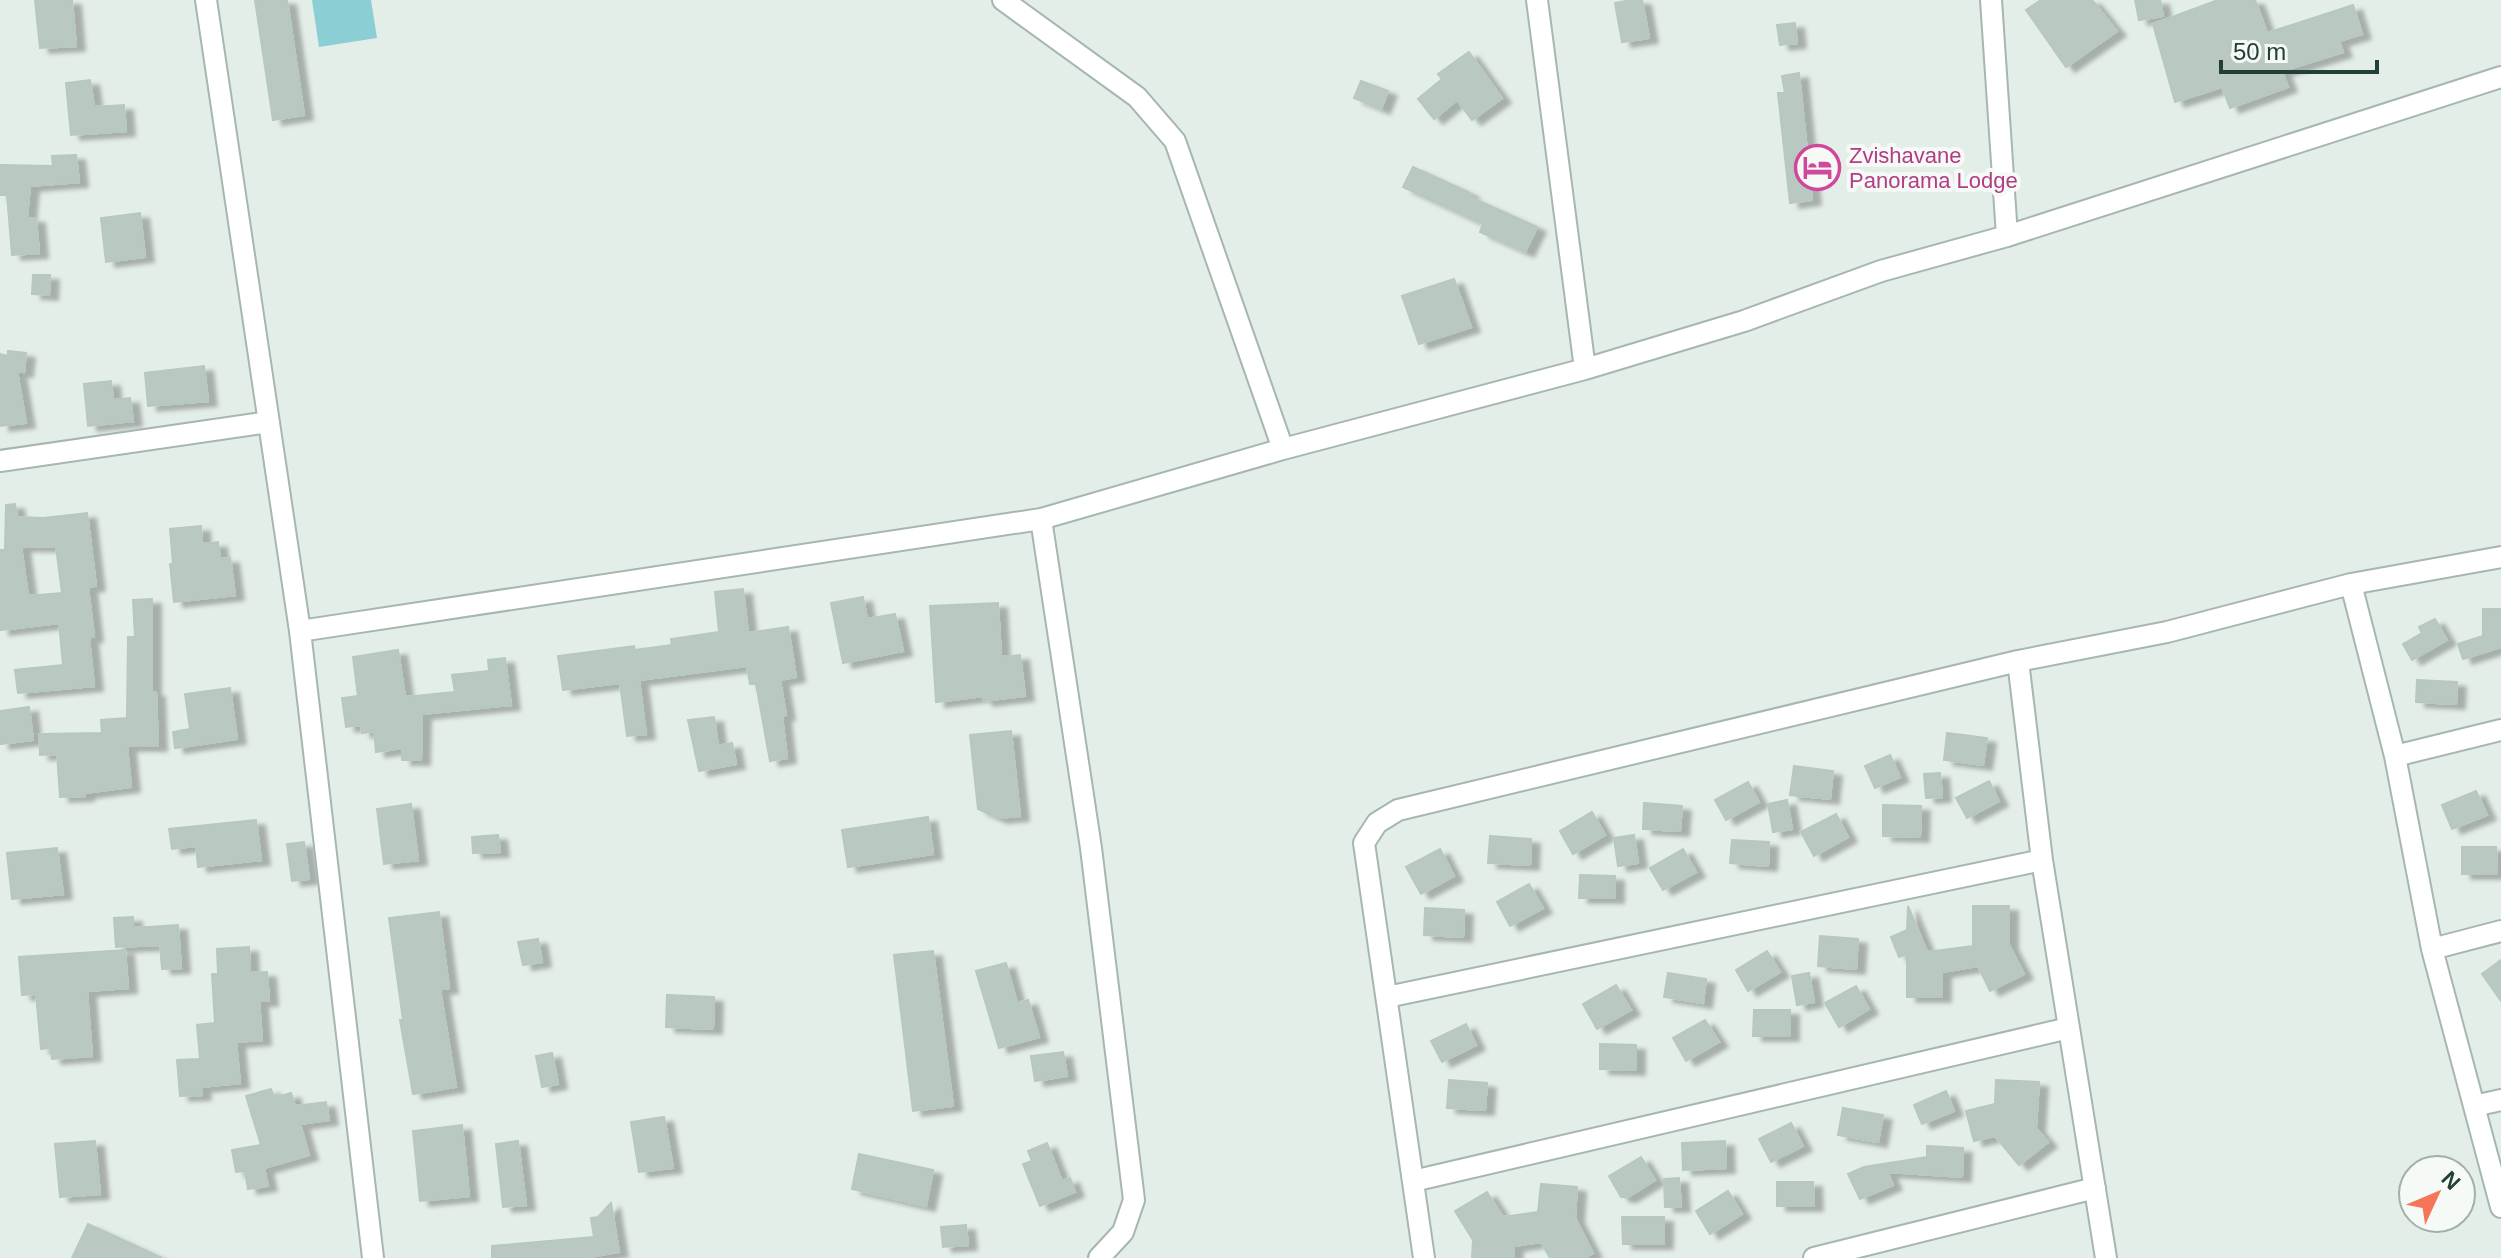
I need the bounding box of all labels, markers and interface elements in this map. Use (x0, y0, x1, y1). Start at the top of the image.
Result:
scale bar (2221, 24, 2377, 74)
text: 50 m (2233, 38, 2286, 65)
place label: Zvishavane Panorama Lodge (1849, 143, 2018, 193)
hotel icon: Zvishavane Panorama Lodge (1794, 144, 1842, 192)
north arrow (2397, 1154, 2477, 1234)
text: N (2437, 1166, 2466, 1195)

